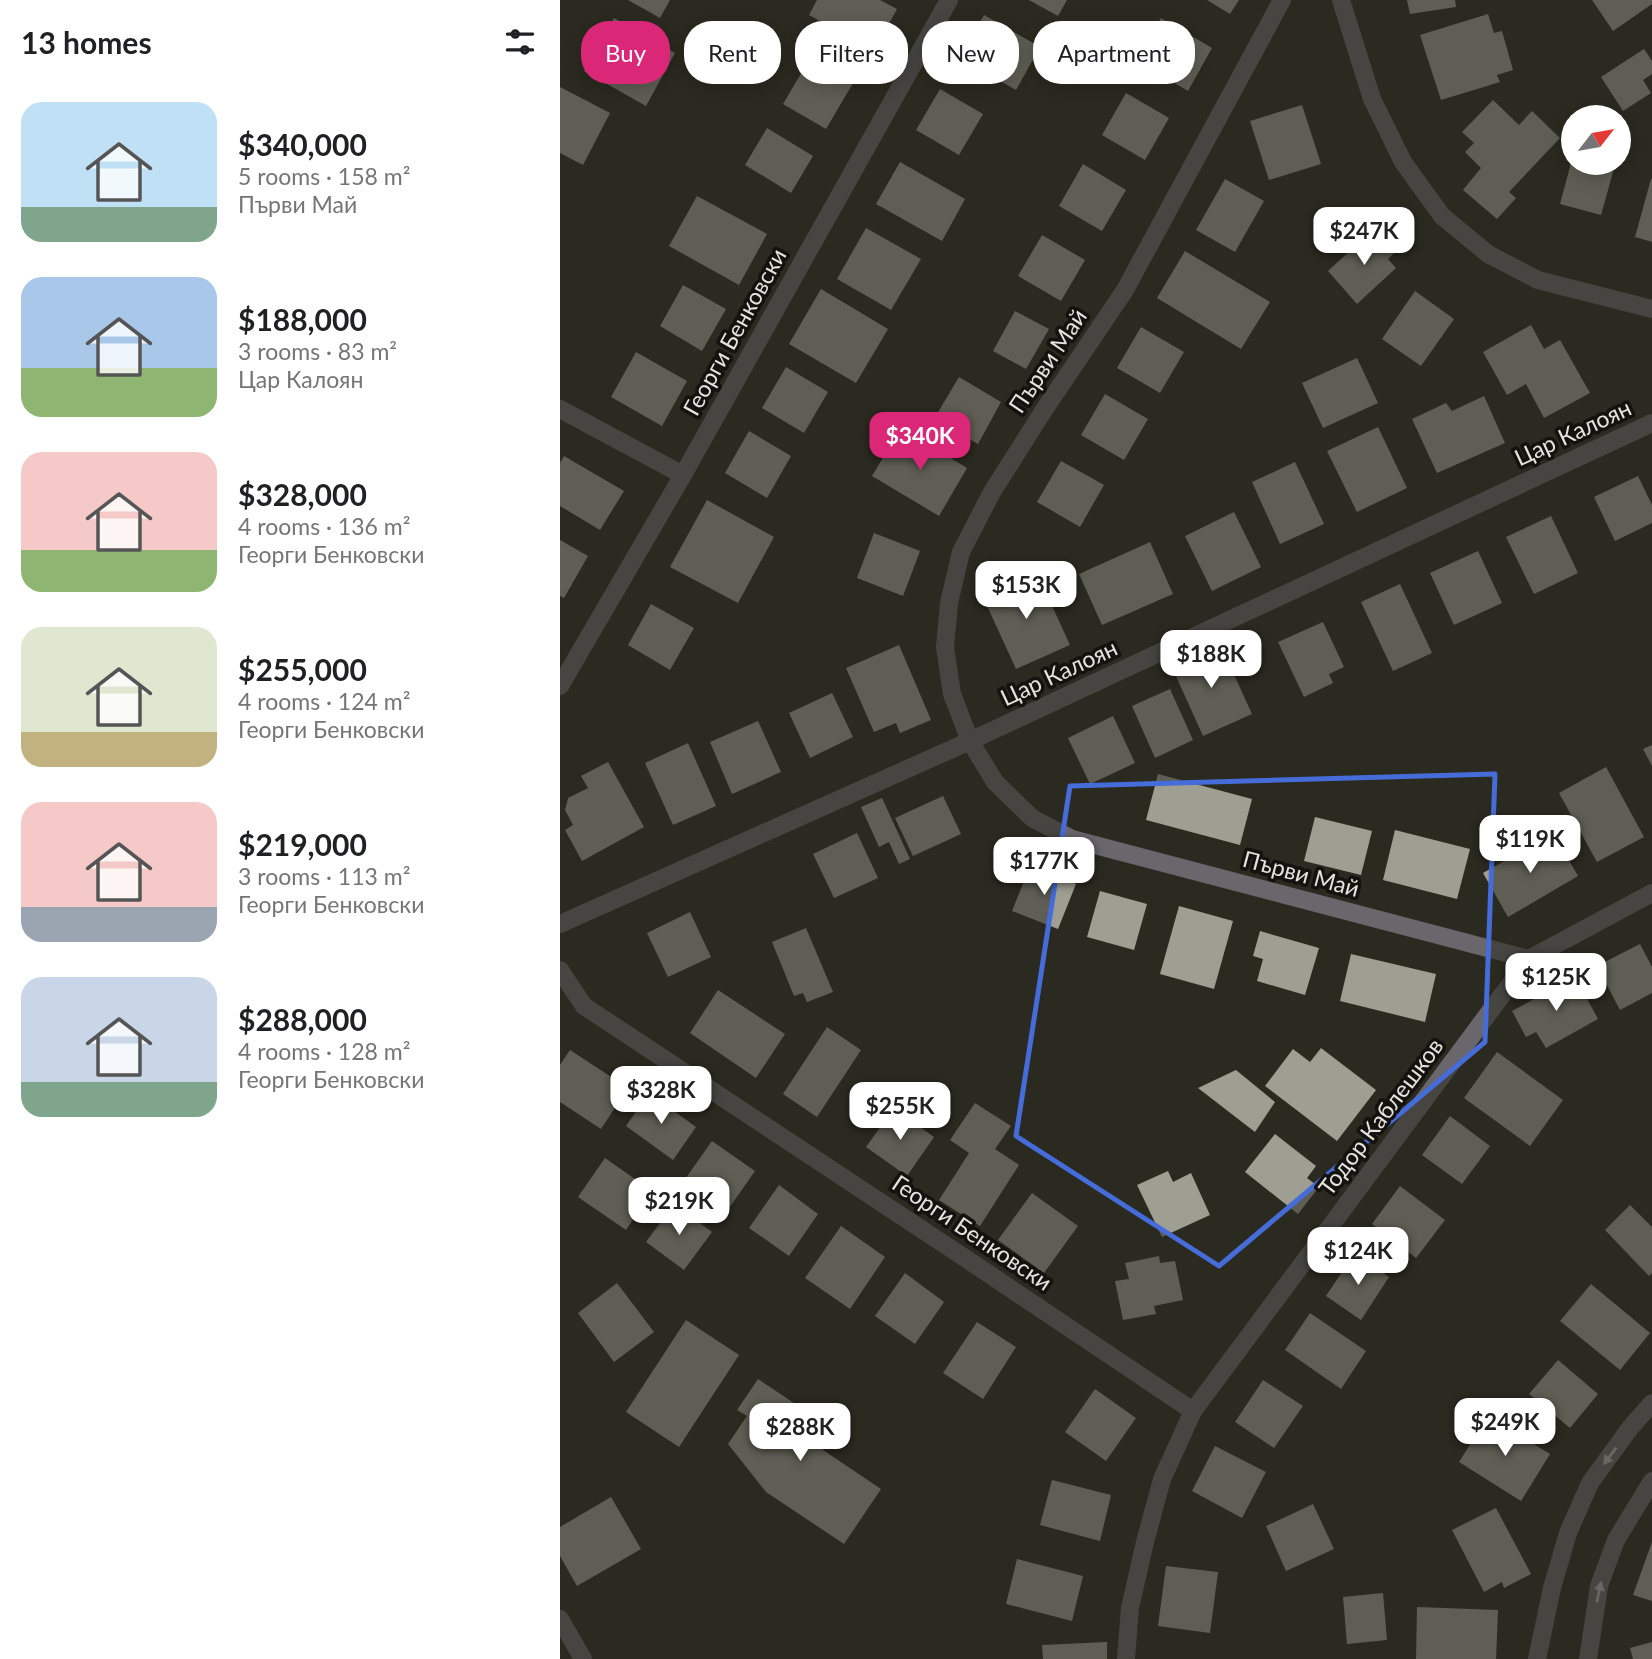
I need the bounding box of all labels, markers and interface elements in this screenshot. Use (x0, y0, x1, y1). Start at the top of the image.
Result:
chip: Buy (581, 21, 670, 84)
chip: Rent (684, 21, 781, 84)
chip: Filters (795, 21, 908, 84)
chip: New (922, 21, 1019, 84)
chip: Apartment (1033, 21, 1195, 84)
icon: filters (501, 23, 539, 61)
text: 13 homes (21, 24, 152, 60)
north arrow (1561, 105, 1631, 175)
map controls (1561, 105, 1631, 175)
text: $340,000 (238, 126, 367, 162)
icon: home (77, 130, 161, 214)
text: 5 rooms · 158 m² (238, 162, 410, 190)
text: Първи Май (238, 190, 357, 218)
pin: $247K (1315, 208, 1413, 267)
text: $247K (1329, 216, 1399, 244)
street label: Георги Бенковски (677, 243, 792, 420)
text: $188,000 (238, 301, 367, 337)
street label: Първи Май (1002, 303, 1092, 418)
icon: home (77, 305, 161, 389)
text: 3 rooms · 83 m² (238, 337, 397, 365)
text: Цар Калоян (238, 365, 363, 393)
street label: Цар Калоян (1510, 393, 1635, 471)
pin: $340K (871, 412, 969, 472)
text: $340K (885, 421, 955, 449)
text: $328,000 (238, 476, 367, 512)
icon: home (77, 480, 161, 564)
text: 4 rooms · 136 m² (238, 512, 410, 540)
text: Георги Бенковски (238, 540, 424, 568)
pin: $153K (977, 562, 1075, 621)
text: $153K (991, 570, 1061, 598)
pin: $188K (1162, 630, 1260, 690)
street label: Цар Калоян (996, 633, 1121, 711)
text: $188K (1176, 639, 1246, 667)
text: $255,000 (238, 651, 367, 687)
icon: home (77, 655, 161, 739)
text: 4 rooms · 124 m² (238, 687, 410, 715)
text: Георги Бенковски (238, 715, 424, 743)
pin: $119K (1481, 816, 1579, 875)
text: $119K (1495, 824, 1565, 852)
text: $219,000 (238, 826, 367, 862)
icon: home (77, 830, 161, 914)
pin: $177K (995, 838, 1093, 897)
street label: Първи Май (1240, 844, 1362, 902)
text: $177K (1009, 846, 1079, 874)
text: 3 rooms · 113 m² (238, 862, 410, 890)
text: Георги Бенковски (238, 890, 424, 918)
pin: $125K (1507, 954, 1605, 1013)
text: $125K (1521, 962, 1591, 990)
text: $288,000 (238, 1001, 367, 1037)
icon: home (77, 1005, 161, 1089)
street label: Тодор Каблешков (1312, 1032, 1448, 1200)
text: 4 rooms · 128 m² (238, 1037, 410, 1065)
text: Георги Бенковски (238, 1065, 424, 1093)
pin: $328K (612, 1066, 710, 1126)
text: $328K (626, 1075, 696, 1103)
pin: $255K (851, 1082, 949, 1142)
text: $255K (865, 1091, 935, 1119)
street label: Георги Бенковски (887, 1168, 1058, 1296)
pin: $219K (630, 1178, 728, 1237)
text: $219K (644, 1186, 714, 1214)
pin: $124K (1309, 1228, 1407, 1287)
text: $124K (1323, 1236, 1393, 1264)
pin: $249K (1456, 1398, 1554, 1458)
pin: $288K (751, 1404, 849, 1463)
text: $249K (1470, 1407, 1540, 1435)
text: $288K (765, 1412, 835, 1440)
one-way arrow (1602, 1447, 1617, 1465)
one-way arrow (1594, 1581, 1605, 1603)

